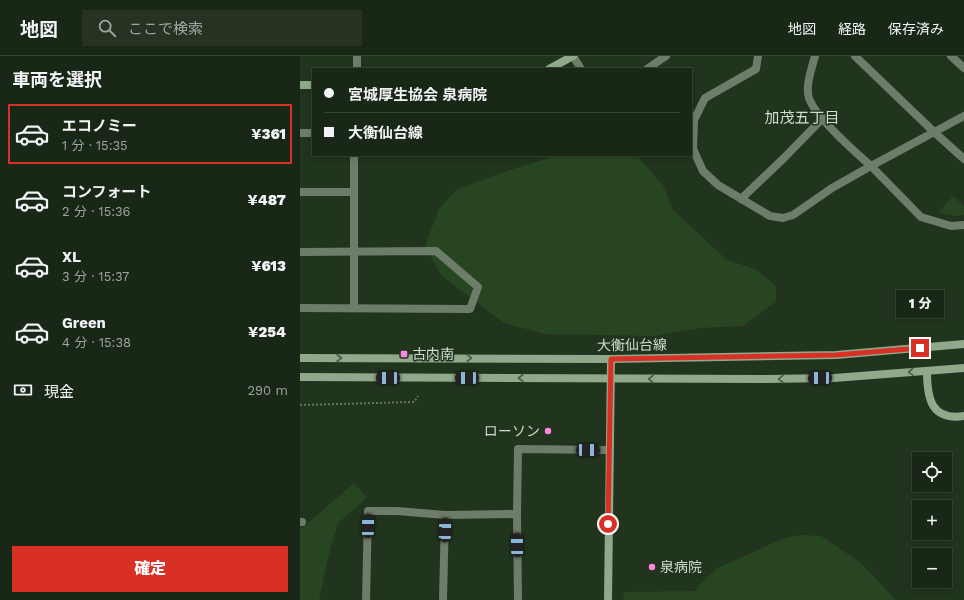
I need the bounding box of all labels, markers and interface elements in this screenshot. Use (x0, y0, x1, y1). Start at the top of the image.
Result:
search box (82, 10, 362, 46)
icon: search (96, 17, 118, 39)
text: 地図 (20, 18, 58, 41)
text: ここで検索 (128, 20, 203, 38)
text: 地図 (788, 21, 816, 37)
text: 経路 (838, 21, 866, 37)
text: 保存済み (888, 21, 944, 37)
text: 車両を選択 (12, 69, 102, 90)
text: 宮城厚生協会 泉病院 (348, 86, 487, 104)
district label: 加茂五丁目 (764, 109, 840, 127)
icon: car (14, 116, 50, 152)
text: エコノミー (62, 117, 137, 135)
text: 大衡仙台線 (348, 124, 423, 142)
text: ¥361 (251, 125, 286, 143)
text: 1 分 · 15:35 (62, 138, 128, 153)
icon: car (14, 182, 50, 218)
text: コンフォート (62, 183, 152, 201)
text: ¥487 (248, 191, 286, 209)
text: 2 分 · 15:36 (62, 204, 131, 219)
icon: car (14, 248, 50, 284)
text: XL (62, 248, 81, 266)
text: ¥613 (251, 257, 286, 275)
text: 3 分 · 15:37 (62, 269, 129, 284)
callout: 1 分 (896, 290, 944, 318)
text: 1 分 (909, 296, 931, 311)
icon: car (14, 314, 50, 350)
text: Green (62, 314, 106, 332)
text: ¥254 (248, 323, 286, 341)
text: 4 分 · 15:38 (62, 335, 131, 350)
street label: 大衡仙台線 (597, 336, 667, 354)
route end (911, 339, 929, 357)
place label: 古内南 (412, 346, 454, 362)
marker: 古内南 (399, 349, 409, 359)
one-way arrow (336, 354, 342, 362)
one-way arrow (466, 354, 472, 362)
one-way arrow (908, 368, 914, 377)
car (376, 372, 400, 384)
car (455, 372, 479, 384)
car (808, 372, 832, 384)
one-way arrow (518, 374, 524, 382)
one-way arrow (648, 374, 654, 383)
one-way arrow (778, 375, 784, 383)
icon: cash (12, 379, 34, 401)
text: 現金 (44, 383, 74, 401)
text: 290 m (247, 383, 288, 398)
place label: ローソン (484, 423, 540, 439)
marker: ローソン (543, 426, 553, 436)
car (576, 444, 600, 456)
map controls (912, 452, 952, 588)
button: locate (912, 452, 952, 492)
button: + (912, 500, 952, 540)
car (362, 514, 374, 538)
route start (599, 515, 617, 533)
car (439, 518, 451, 542)
car (511, 533, 523, 557)
button: 確定 (12, 546, 288, 592)
button: − (912, 548, 952, 588)
place label: 泉病院 (660, 559, 702, 575)
marker: 泉病院 (647, 562, 657, 572)

